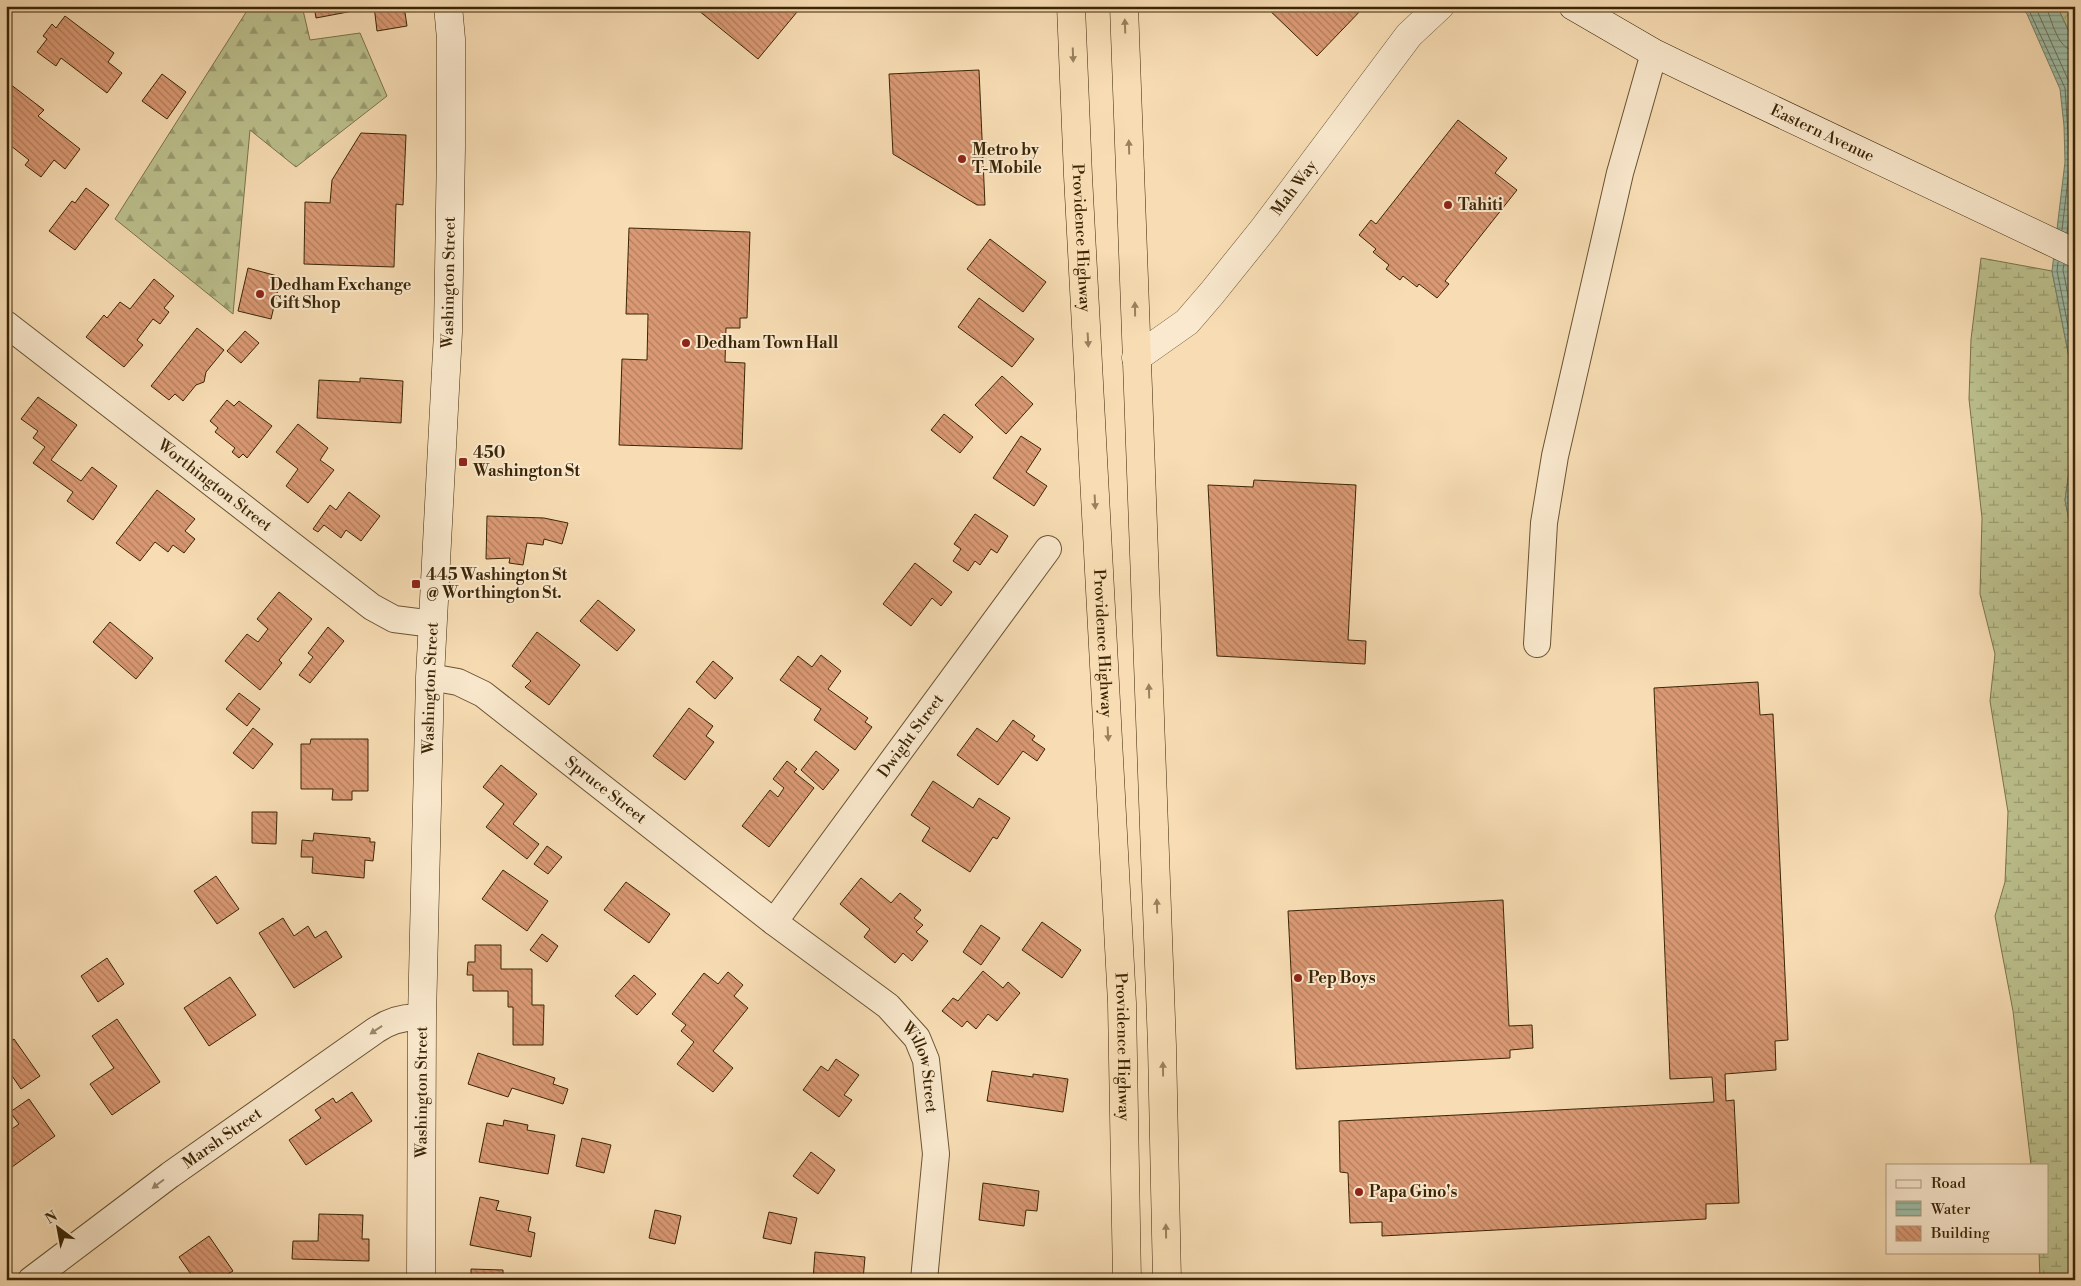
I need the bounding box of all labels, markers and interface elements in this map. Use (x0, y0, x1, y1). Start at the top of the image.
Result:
one-way arrow (1121, 18, 1129, 34)
one-way arrow (1070, 47, 1078, 63)
street label: Eastern Avenue (1767, 100, 1877, 166)
one-way arrow (1125, 138, 1133, 154)
place label: Metro by T-Mobile (972, 140, 1042, 178)
marker: Metro by T-Mobile (956, 153, 968, 165)
street label: Mah Way (1267, 156, 1322, 220)
street label: Providence Highway (1067, 163, 1095, 313)
place label: Tahiti (1458, 195, 1503, 215)
marker: Tahiti (1442, 199, 1454, 211)
street label: Washington Street (437, 216, 460, 350)
place label: Dedham Exchange Gift Shop (270, 275, 412, 313)
marker: Dedham Exchange Gift Shop (254, 288, 266, 300)
one-way arrow (1131, 301, 1139, 317)
one-way arrow (1084, 332, 1092, 348)
place label: Dedham Town Hall (696, 333, 839, 353)
marker: Dedham Town Hall (680, 337, 692, 349)
street label: Worthington Street (153, 434, 276, 536)
place label: 450 Washington St (472, 443, 580, 481)
marker: 450 Washington St (457, 456, 469, 468)
one-way arrow (1092, 494, 1100, 510)
place label: 445 Washington St @ Worthington St. (426, 565, 567, 603)
street label: Providence Highway (1089, 568, 1117, 718)
marker: 445 Washington St @ Worthington St. (410, 578, 422, 590)
street label: Washington Street (418, 621, 443, 755)
one-way arrow (1144, 683, 1152, 699)
street label: Dwight Street (873, 690, 948, 782)
one-way arrow (1104, 726, 1112, 742)
street label: Spruce Street (561, 752, 651, 828)
one-way arrow (1152, 898, 1160, 914)
place label: Pep Boys (1308, 968, 1376, 988)
street label: Providence Highway (1110, 972, 1134, 1121)
marker: Pep Boys (1292, 972, 1304, 984)
street label: Willow Street (897, 1017, 942, 1114)
one-way arrow (370, 1025, 383, 1035)
street label: Washington Street (411, 1026, 432, 1159)
one-way arrow (1158, 1060, 1166, 1076)
street label: Marsh Street (179, 1103, 266, 1173)
legend (1886, 1164, 2048, 1254)
text: Road (1931, 1174, 1966, 1193)
one-way arrow (152, 1179, 165, 1190)
place label: Papa Gino's (1369, 1182, 1457, 1202)
marker: Papa Gino's (1353, 1186, 1365, 1198)
text: Water (1930, 1200, 1971, 1219)
north arrow (32, 1204, 82, 1254)
text: N (42, 1207, 61, 1228)
one-way arrow (1162, 1223, 1170, 1239)
text: Building (1930, 1224, 1990, 1243)

